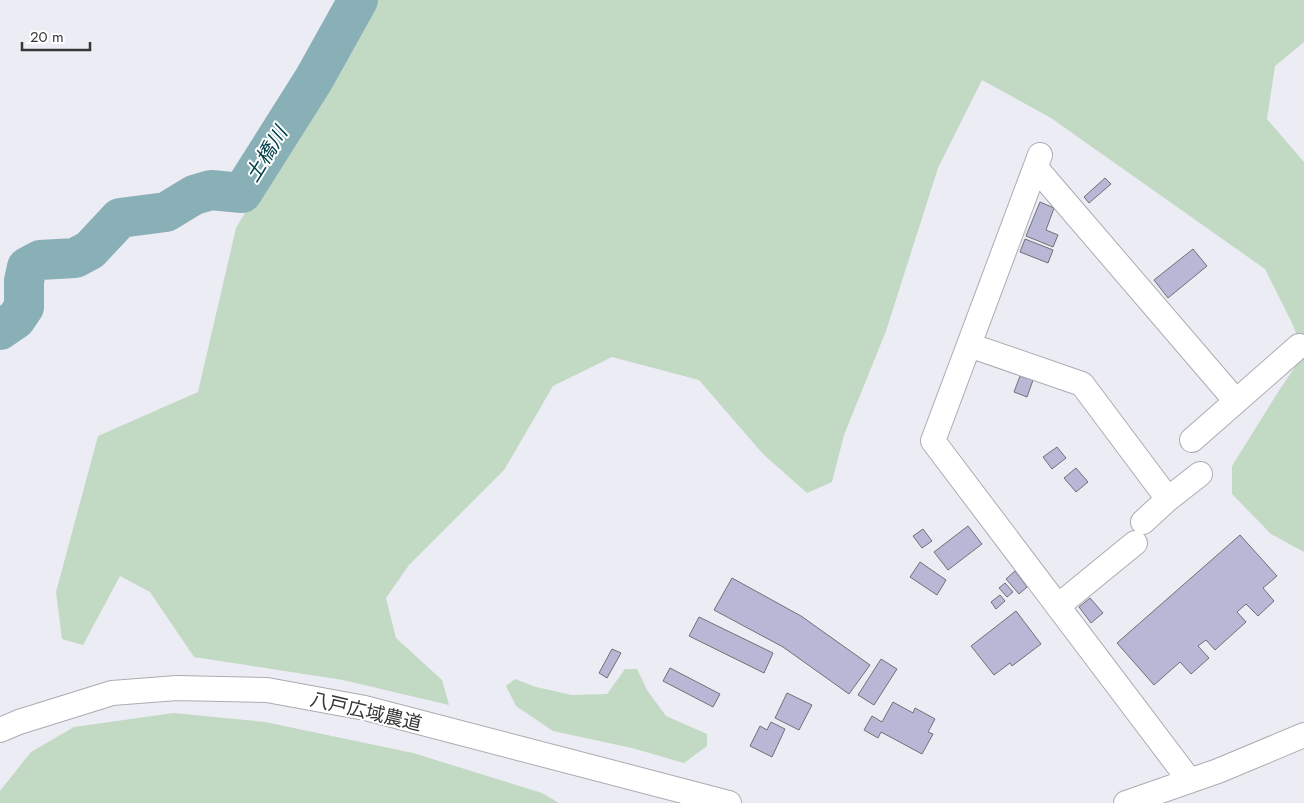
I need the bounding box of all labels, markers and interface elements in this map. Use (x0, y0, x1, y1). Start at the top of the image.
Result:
scale bar (22, 20, 90, 52)
text: 20 m (30, 26, 64, 48)
water label: 土橋川 (238, 119, 296, 187)
street label: 八戸広域農道 (307, 686, 424, 737)

